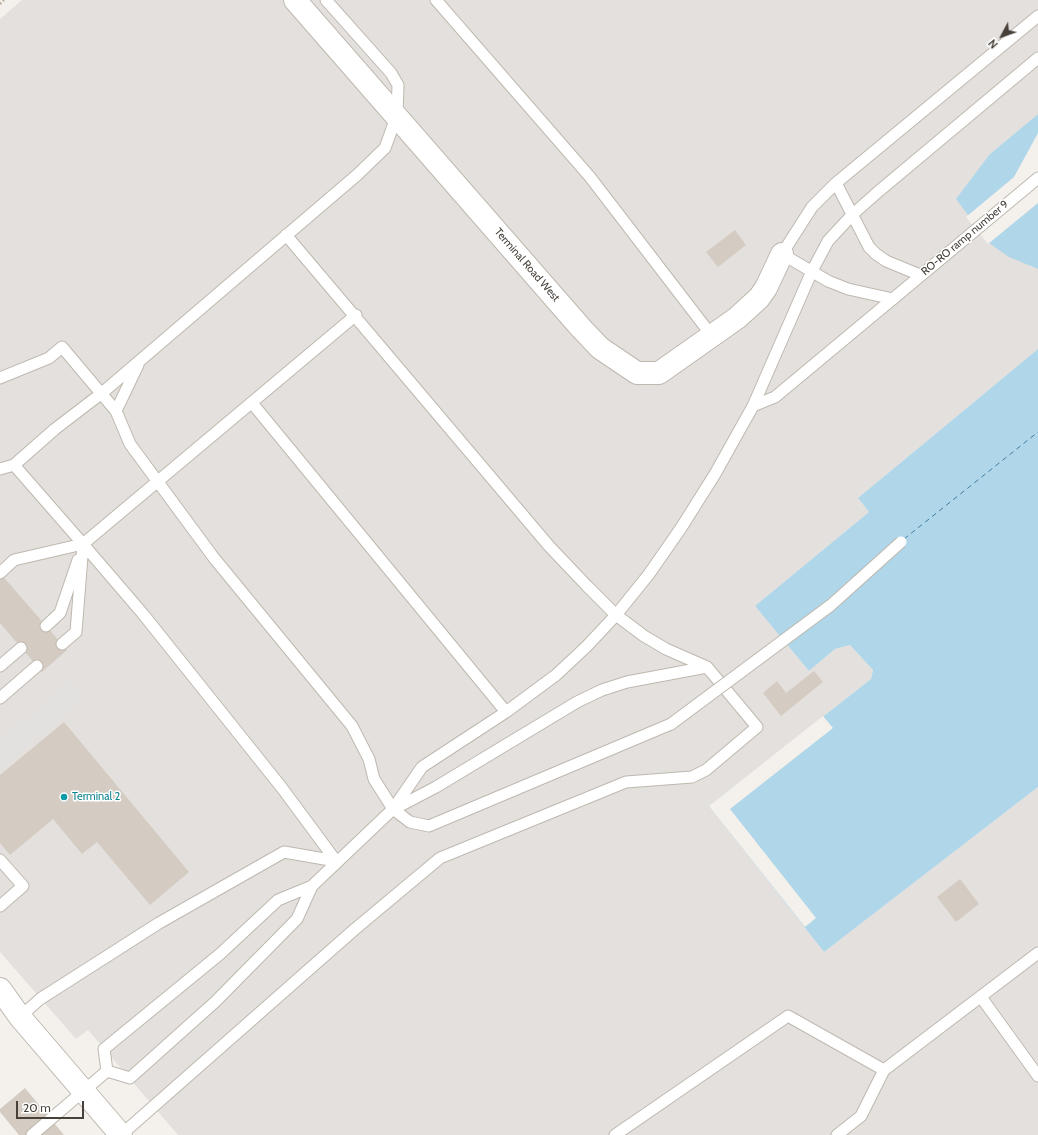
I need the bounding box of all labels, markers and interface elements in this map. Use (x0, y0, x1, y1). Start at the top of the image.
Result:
north arrow (982, 16, 1022, 56)
text: N (985, 36, 1001, 51)
street label: RO-RO ramp number 9 (919, 198, 1011, 278)
street label: Terminal Road West (492, 226, 562, 304)
place label: Terminal 2 (72, 790, 120, 804)
marker: Terminal 2 (59, 792, 69, 802)
scale bar (18, 1093, 86, 1119)
text: 20 m (23, 1100, 51, 1115)

